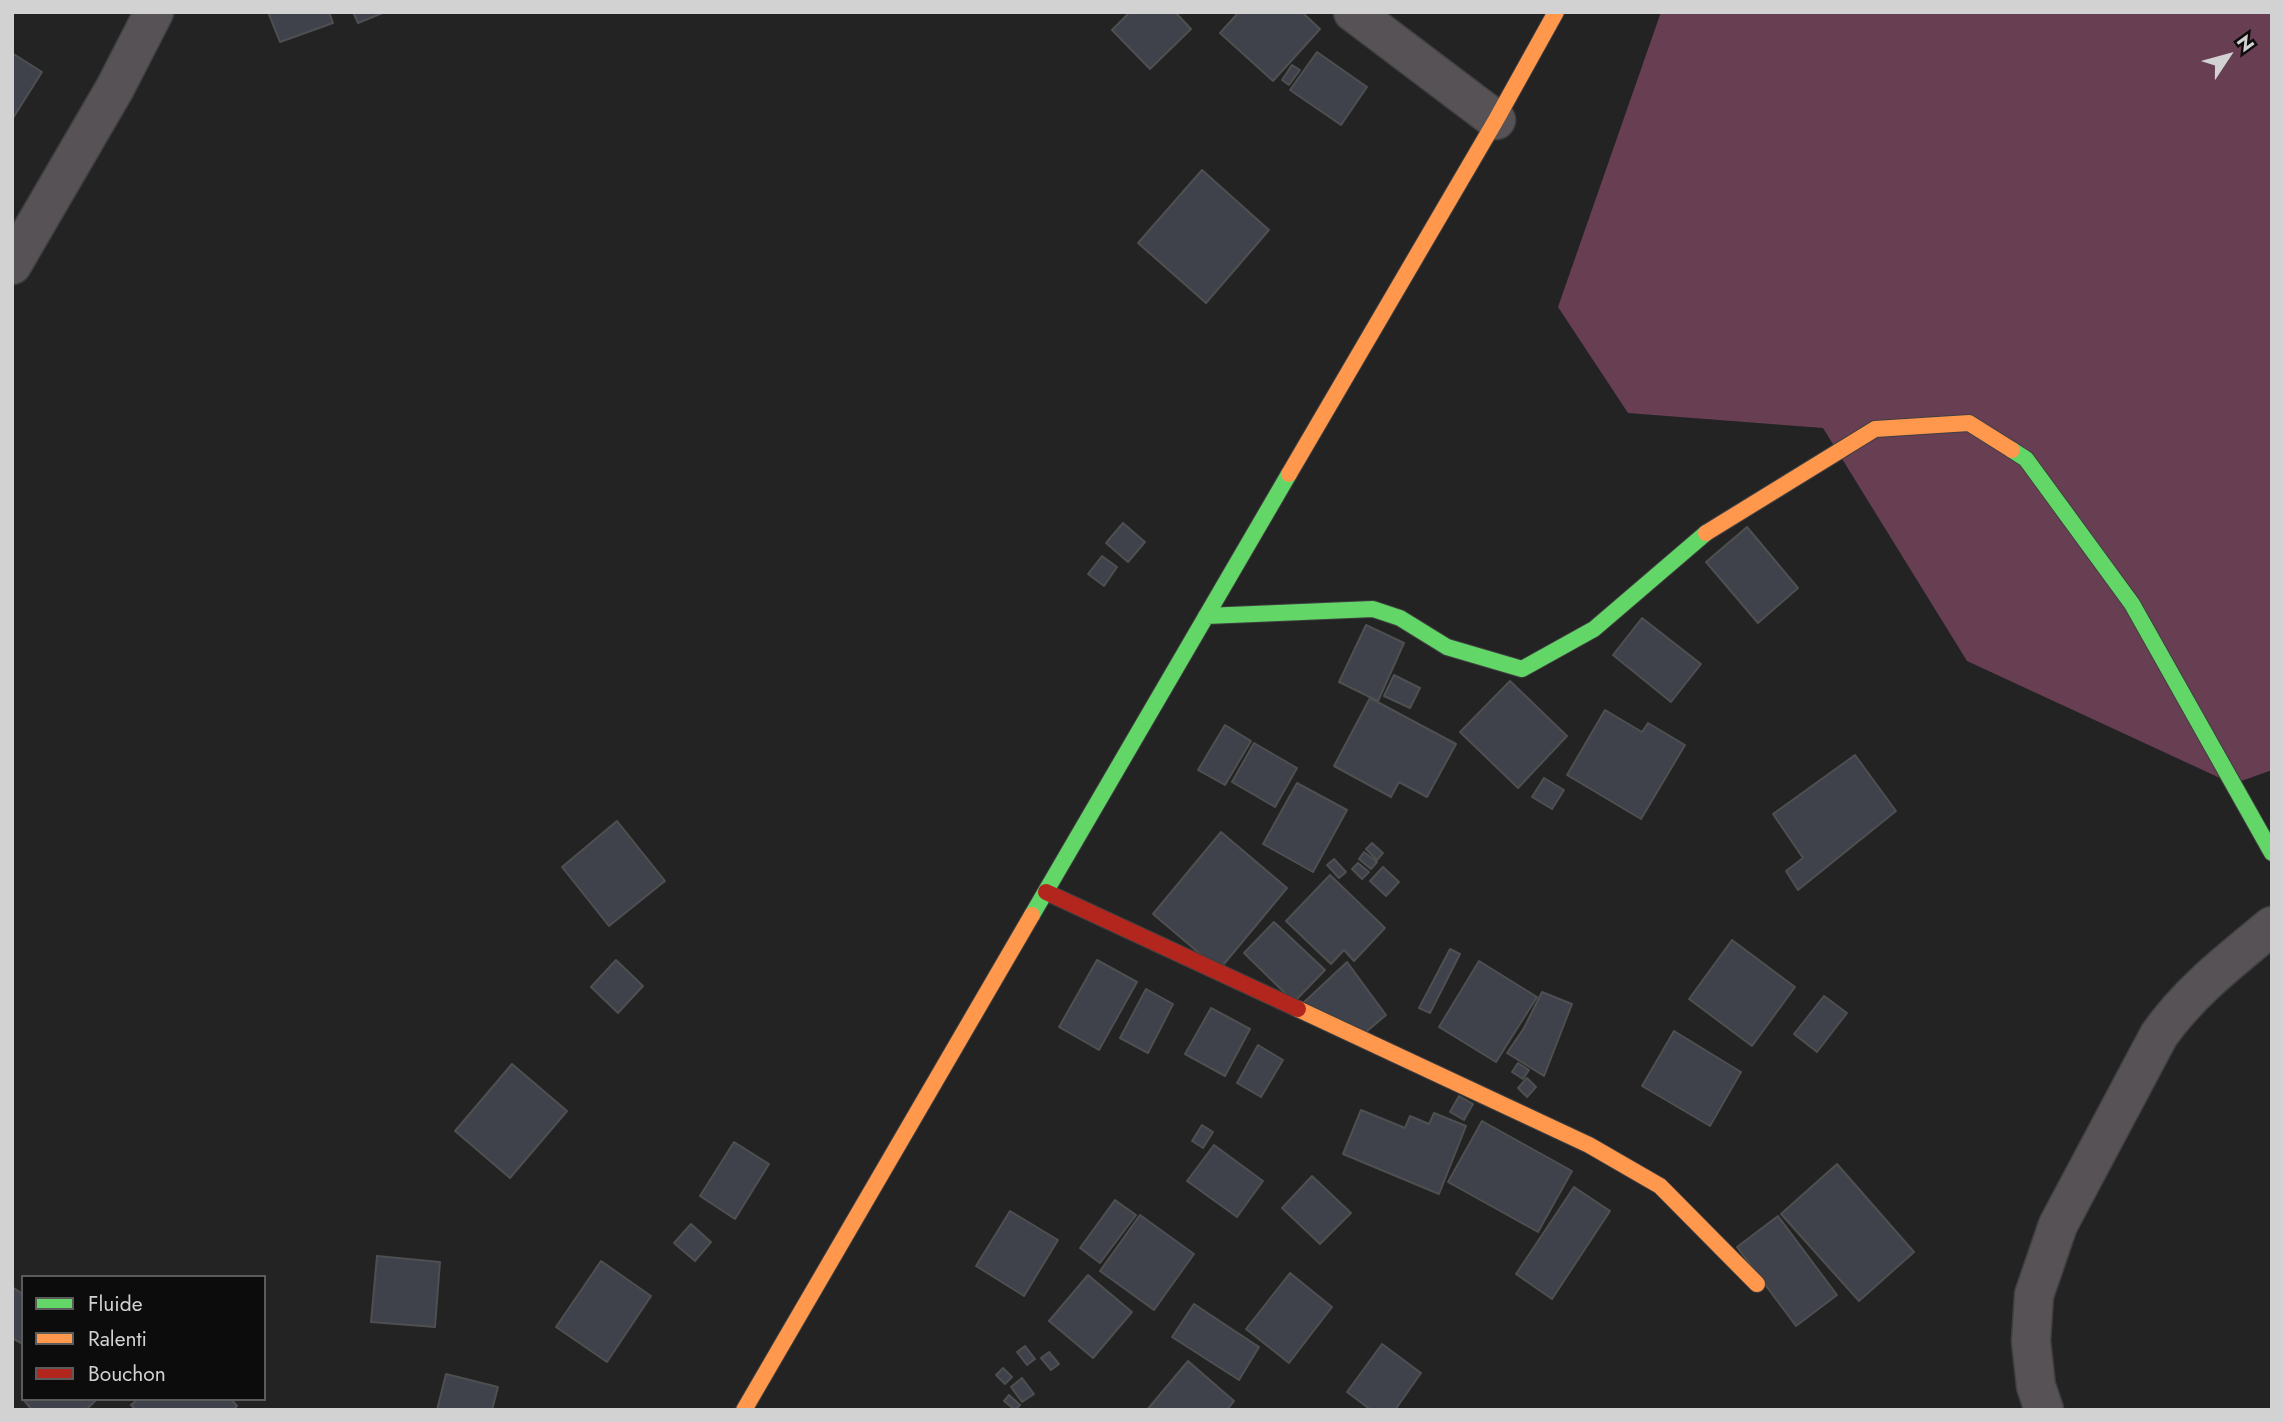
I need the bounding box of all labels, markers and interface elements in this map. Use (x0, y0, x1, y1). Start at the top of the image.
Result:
north arrow (2193, 21, 2263, 91)
text: N (2230, 29, 2261, 57)
legend (21, 1275, 266, 1401)
text: Fluide (88, 1289, 143, 1319)
text: Ralenti (88, 1324, 147, 1354)
text: Bouchon (88, 1359, 166, 1389)

